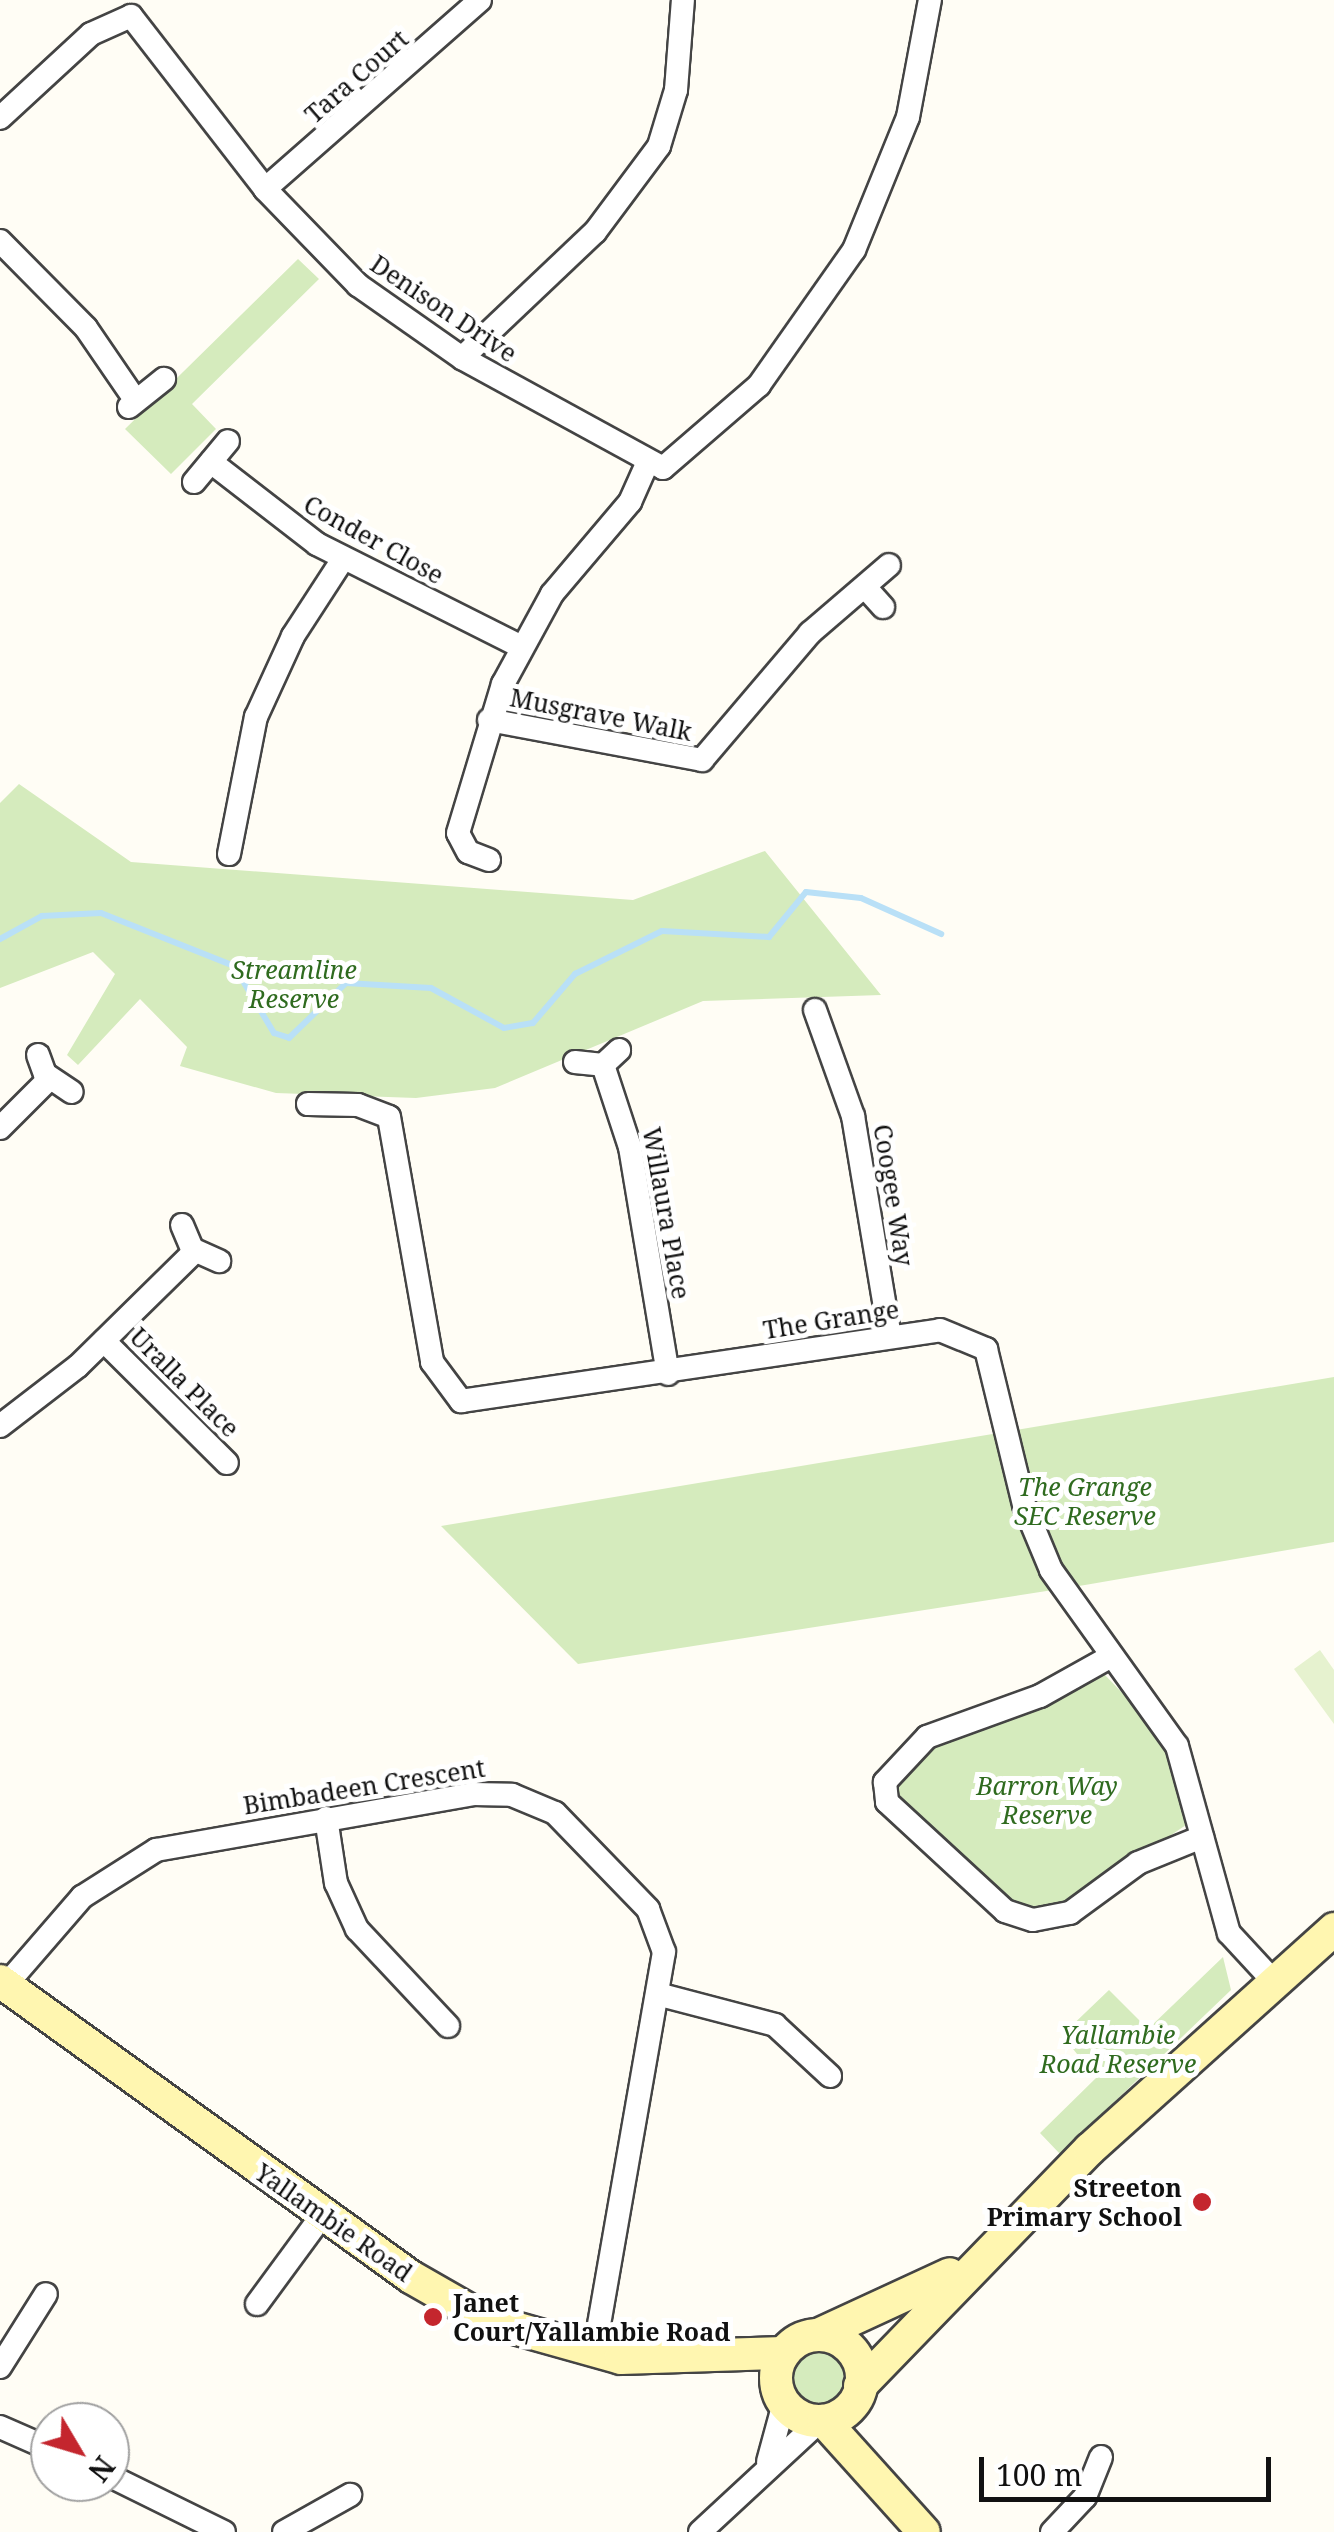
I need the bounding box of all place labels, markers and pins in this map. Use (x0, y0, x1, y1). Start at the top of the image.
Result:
place label: Streeton Primary School (987, 2173, 1182, 2232)
marker: Streeton Primary School (1191, 2191, 1213, 2213)
place label: Janet Court/Yallambie Road (453, 2288, 730, 2347)
marker: Janet Court/Yallambie Road (422, 2306, 444, 2328)

